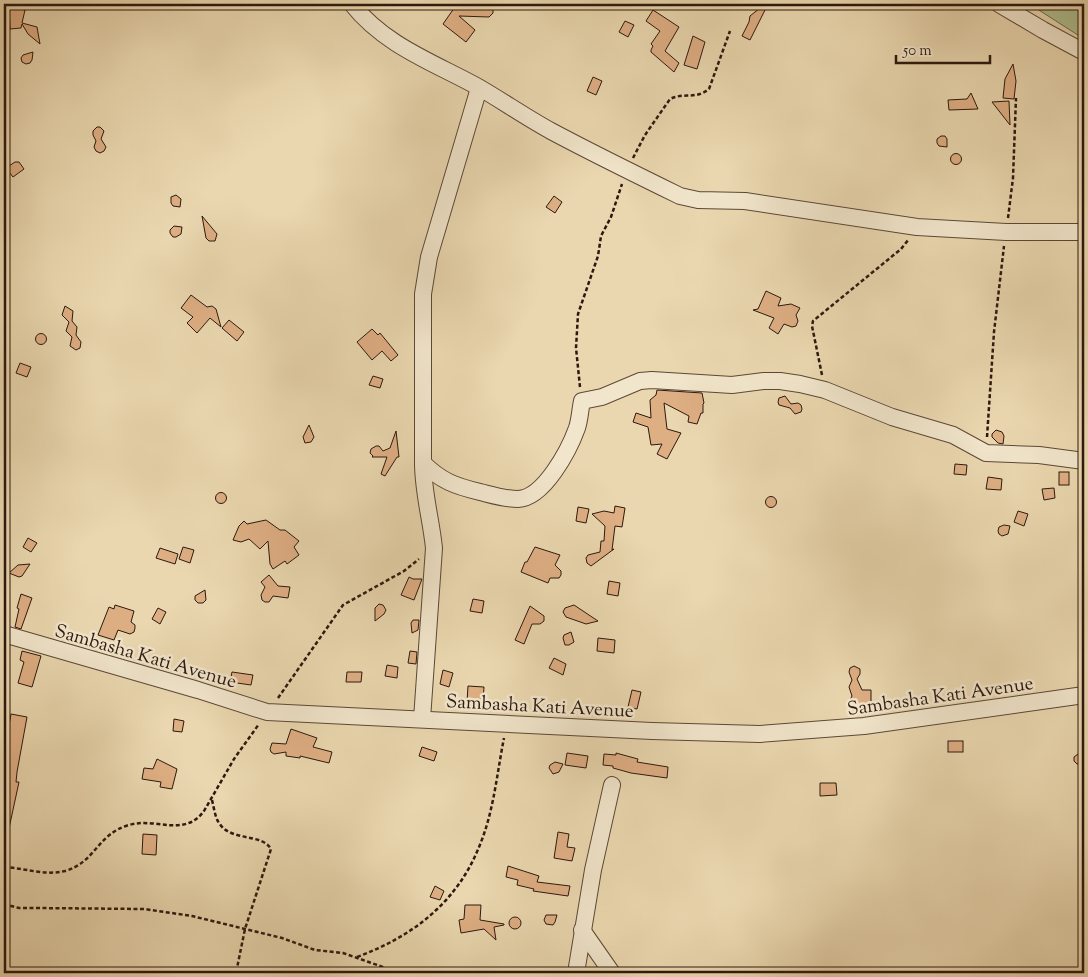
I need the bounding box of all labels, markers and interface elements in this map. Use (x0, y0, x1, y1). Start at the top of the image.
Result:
scale bar (896, 32, 989, 64)
text: 50 m (902, 41, 932, 62)
street label: Sambasha Kati Avenue (51, 619, 239, 696)
street label: Sambasha Kati Avenue (845, 671, 1035, 724)
street label: Sambasha Kati Avenue (445, 689, 635, 726)

